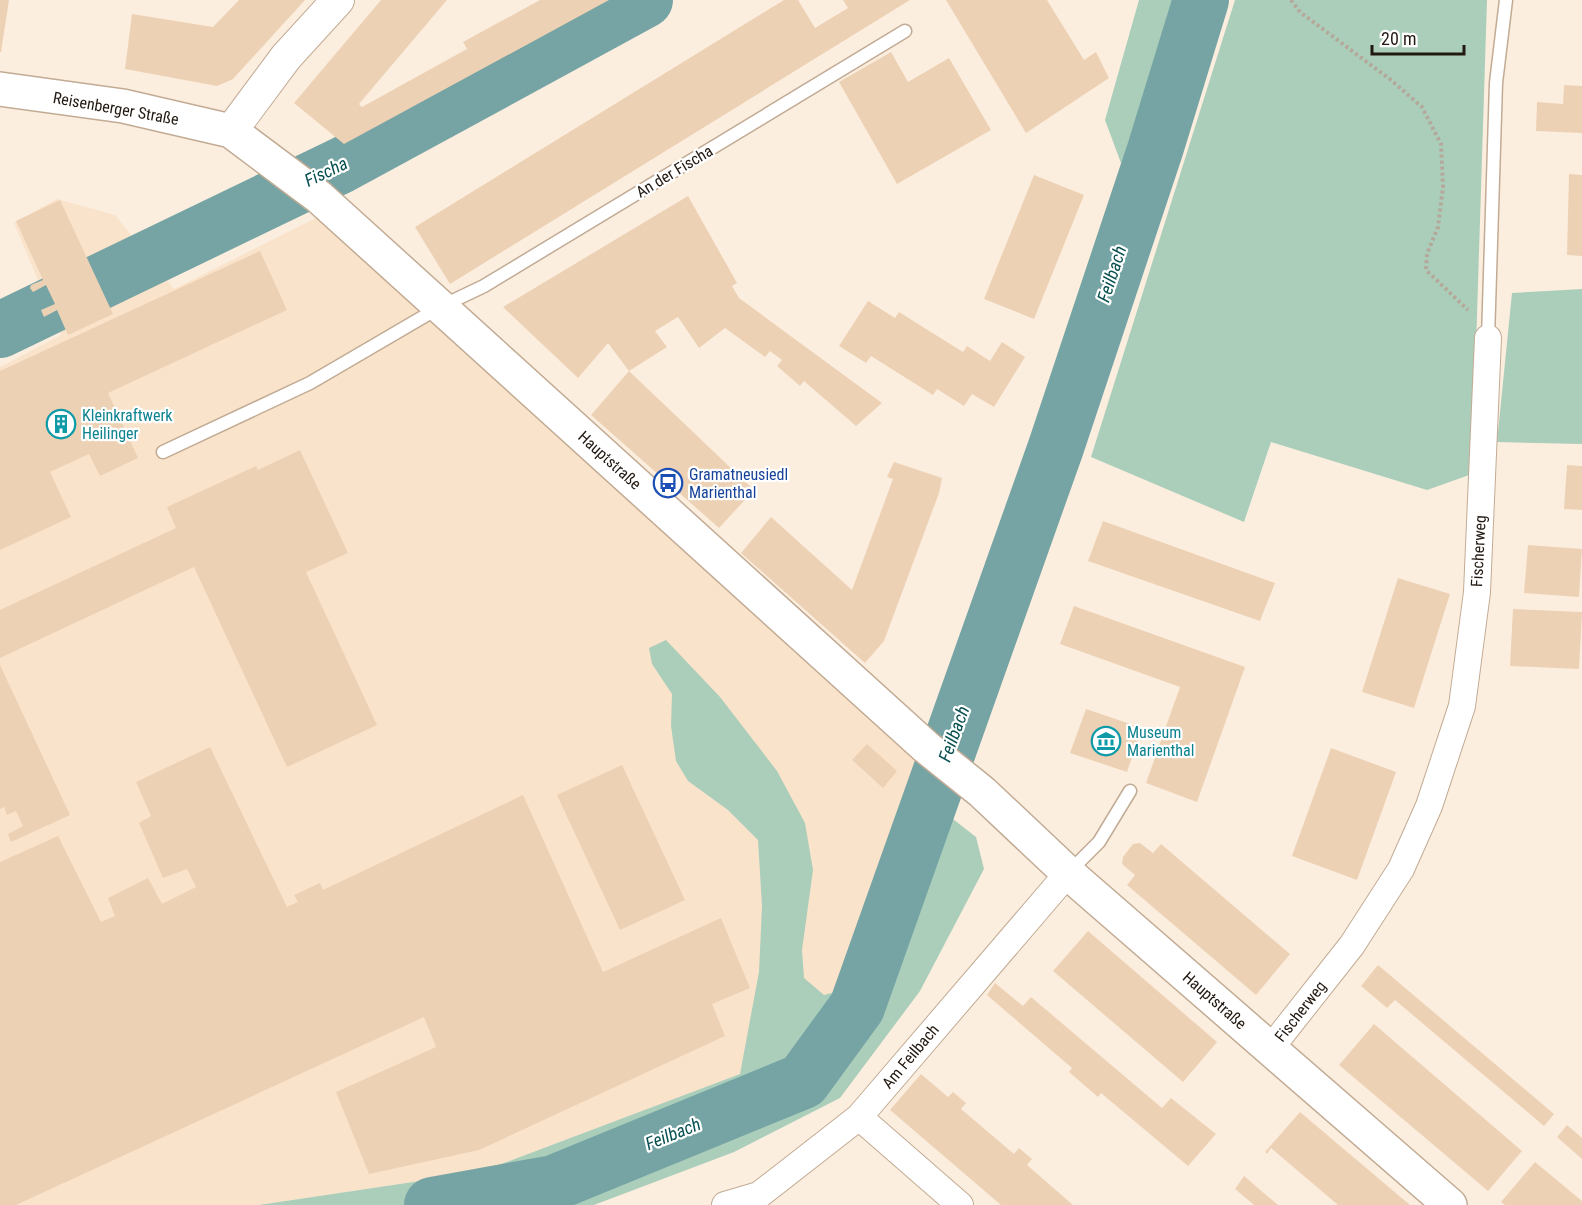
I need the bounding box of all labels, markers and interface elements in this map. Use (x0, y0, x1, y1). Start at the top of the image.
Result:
scale bar (1372, 18, 1464, 56)
text: 20 m (1381, 28, 1416, 49)
street label: Reisenberger Straße (52, 88, 180, 129)
street label: An der Fischa (632, 141, 716, 202)
water label: Fischa (301, 152, 351, 191)
water label: Feilbach (1093, 243, 1130, 305)
place label: Kleinkraftwerk Heilinger (82, 406, 173, 443)
building icon: Kleinkraftwerk Heilinger (45, 408, 77, 440)
street label: Hauptstraße (574, 427, 645, 494)
place label: Gramatneusiedl Marienthal (689, 465, 788, 502)
bus stop icon: Gramatneusiedl Marienthal (652, 467, 684, 499)
street label: Fischerweg (1467, 515, 1490, 588)
water label: Feilbach (934, 703, 973, 765)
place label: Museum Marienthal (1127, 723, 1194, 760)
museum icon: Museum Marienthal (1090, 725, 1122, 757)
street label: Hauptstraße (1179, 968, 1250, 1033)
street label: Fischerweg (1271, 977, 1330, 1046)
street label: Am Feilbach (878, 1020, 943, 1092)
water label: Feilbach (642, 1113, 704, 1154)

